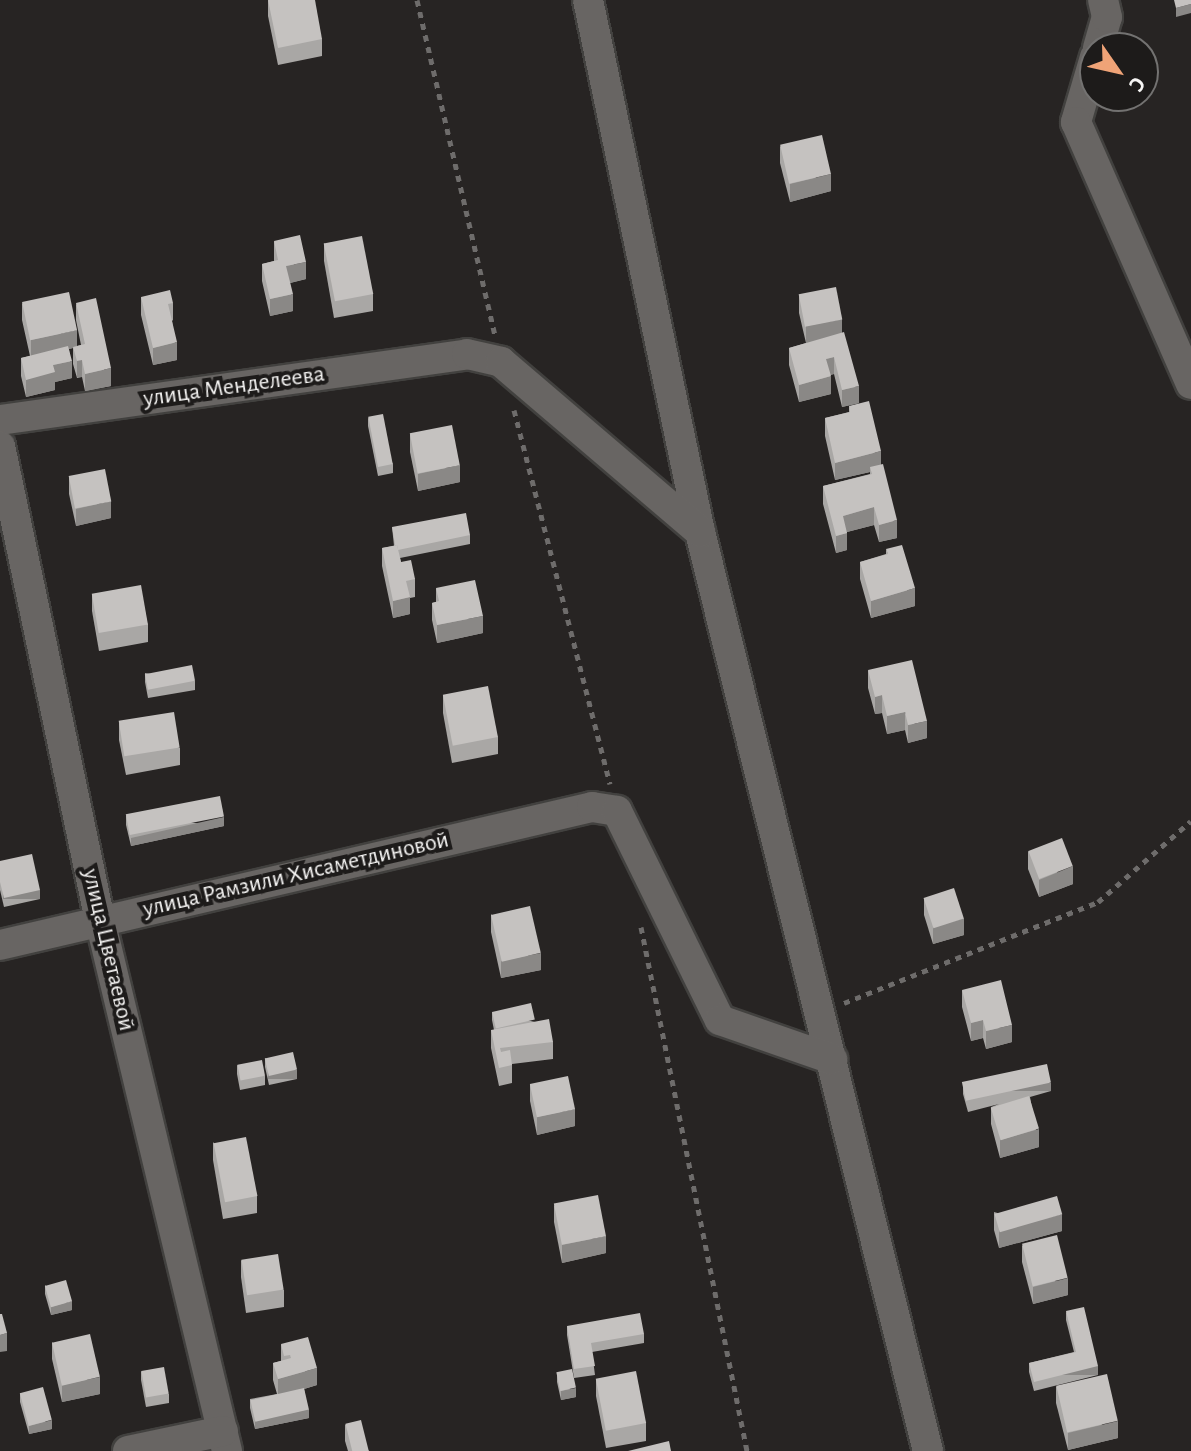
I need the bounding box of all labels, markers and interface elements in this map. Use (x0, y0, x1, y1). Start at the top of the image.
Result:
north arrow (1079, 32, 1159, 112)
text: С (1125, 73, 1150, 95)
street label: улица Менделеева (142, 360, 326, 414)
street label: улица Рамзили Хисаметдиновой (140, 826, 452, 924)
street label: улица Цветаевой (75, 866, 141, 1034)

